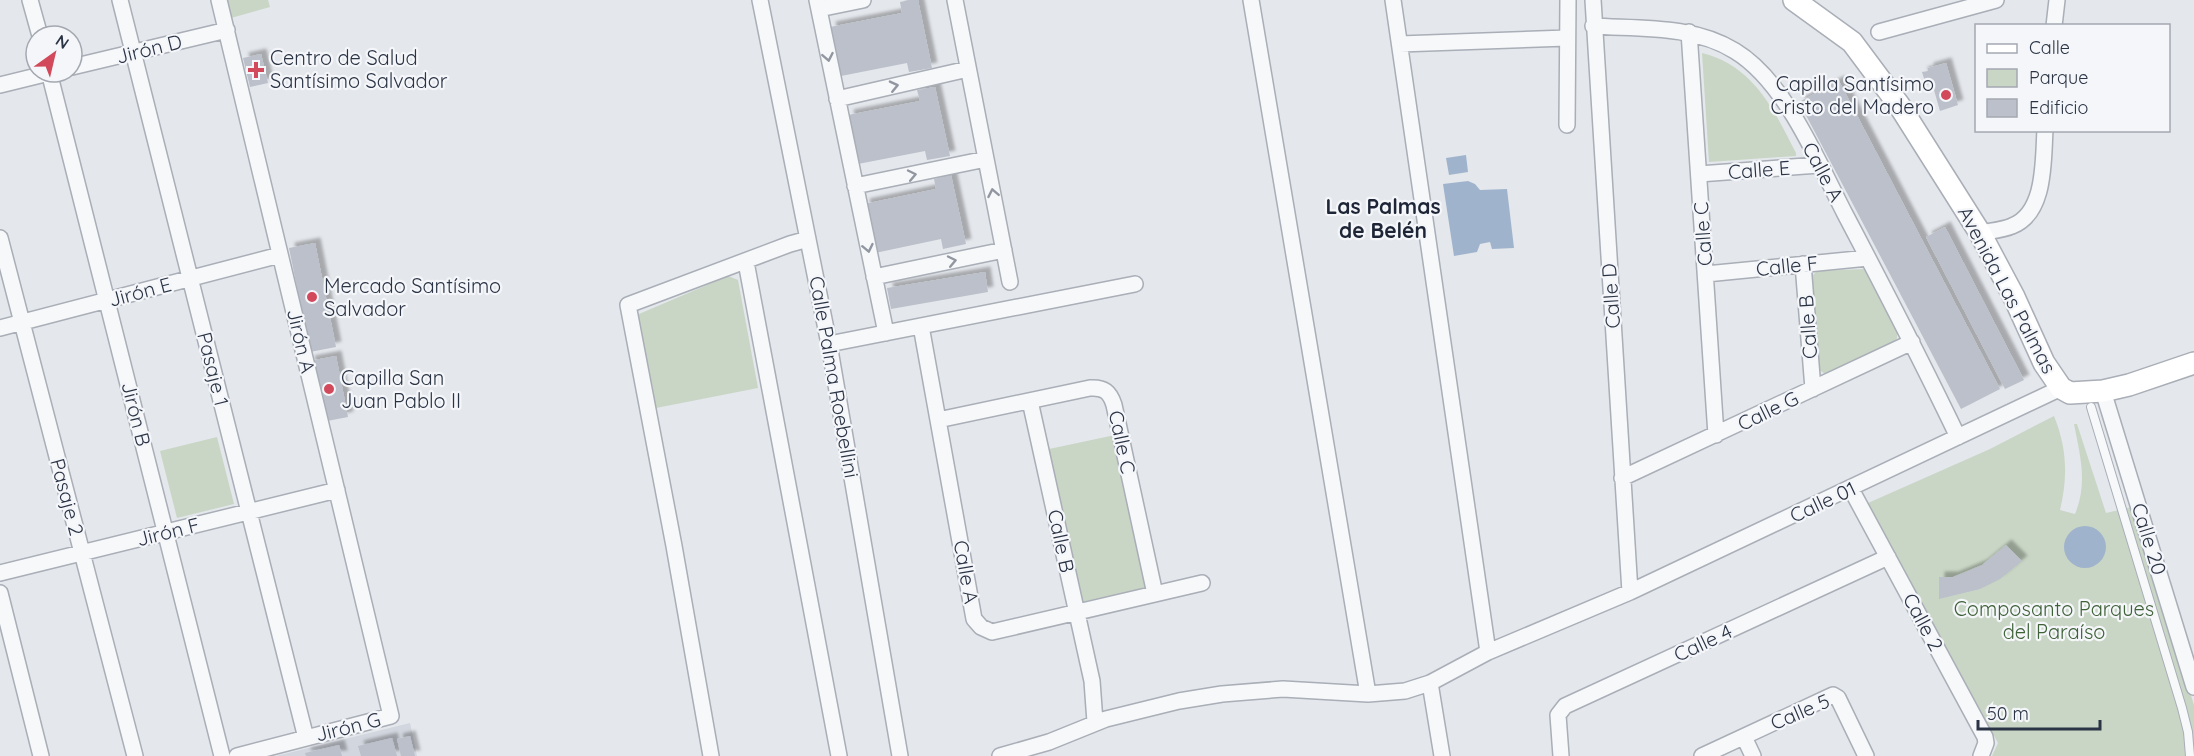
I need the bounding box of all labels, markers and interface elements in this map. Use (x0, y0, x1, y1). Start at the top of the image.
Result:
north arrow (24, 24, 84, 84)
legend (1975, 24, 2170, 132)
street label: Jirón D (113, 28, 184, 69)
text: N (52, 30, 73, 53)
text: Calle (2029, 36, 2070, 59)
place label: Centro de Salud Santísimo Salvador (270, 45, 448, 93)
one-way arrow (821, 52, 834, 62)
marker: Centro de Salud Santísimo Salvador (247, 61, 265, 79)
text: Parque (2029, 66, 2088, 89)
place label: Capilla Santísimo Cristo del Madero (1770, 71, 1934, 119)
one-way arrow (889, 80, 899, 93)
marker: Capilla Santísimo Cristo del Madero (1939, 88, 1953, 102)
text: Edificio (2029, 96, 2088, 119)
street label: Calle A (1797, 138, 1849, 206)
street label: Calle E (1727, 155, 1791, 184)
one-way arrow (907, 169, 917, 182)
one-way arrow (987, 188, 1000, 198)
district label: Las Palmas de Belén (1325, 193, 1441, 243)
street label: Calle C (1688, 201, 1717, 267)
street label: Avenida Las Palmas (1953, 202, 2062, 378)
one-way arrow (861, 243, 874, 253)
street label: Calle F (1755, 250, 1819, 281)
one-way arrow (947, 255, 957, 268)
street label: Calle D (1596, 263, 1625, 329)
street label: Jirón E (106, 271, 174, 312)
place label: Mercado Santísimo Salvador (324, 273, 501, 321)
street label: Calle Palma Roebellini (804, 274, 865, 480)
marker: Mercado Santísimo Salvador (305, 290, 319, 304)
street label: Calle B (1793, 294, 1822, 360)
street label: Jirón A (282, 306, 321, 376)
street label: Pasaje 1 (192, 329, 235, 408)
place label: Capilla San Juan Pablo II (341, 365, 461, 413)
street label: Jirón B (116, 379, 157, 449)
marker: Capilla San Juan Pablo II (322, 382, 336, 396)
street label: Calle G (1733, 385, 1802, 436)
street label: Calle C (1104, 408, 1141, 476)
street label: Pasaje 2 (45, 456, 90, 538)
street label: Calle 01 (1786, 475, 1860, 528)
street label: Calle 20 (2127, 500, 2172, 578)
street label: Calle B (1043, 507, 1080, 575)
street label: Jirón F (134, 512, 202, 551)
street label: Calle A (949, 538, 984, 606)
street label: Calle 2 (1898, 589, 1949, 655)
park label: Composanto Parques del Paraíso (1954, 596, 2154, 644)
street label: Calle 4 (1670, 618, 1736, 667)
street label: Calle 5 (1766, 688, 1833, 735)
scale bar (1978, 693, 2100, 731)
text: 50 m (1987, 702, 2029, 725)
street label: Jirón G (313, 706, 383, 747)

